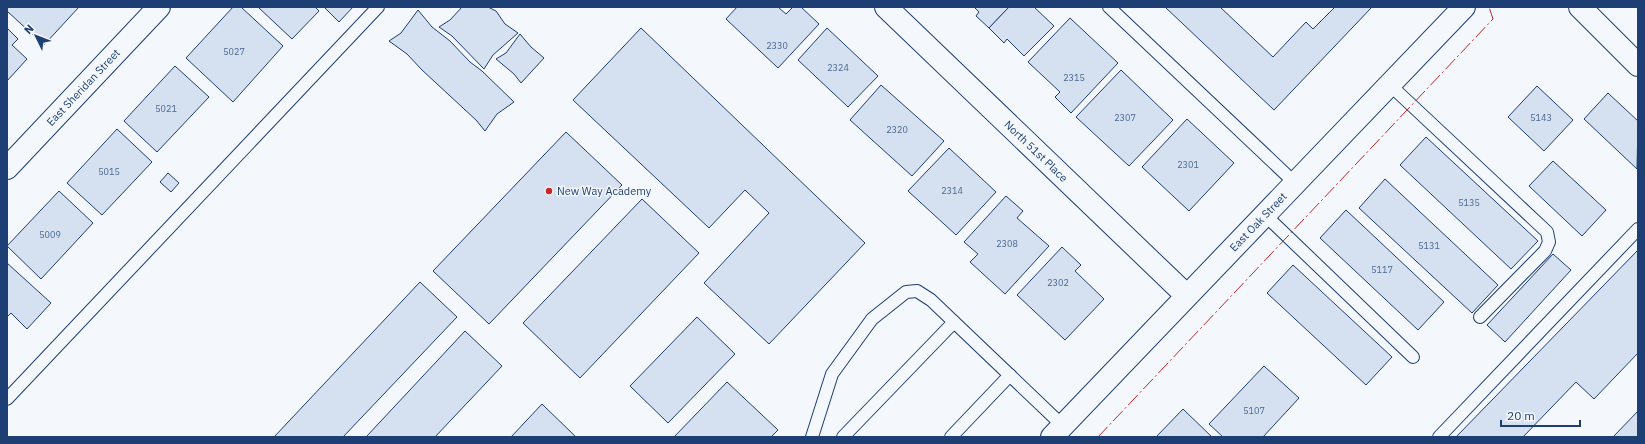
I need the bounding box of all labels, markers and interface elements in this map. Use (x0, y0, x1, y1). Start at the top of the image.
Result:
north arrow (16, 16, 56, 56)
text: N (21, 21, 37, 37)
house number: 2330 (766, 40, 788, 51)
street label: East Sheridan Street (43, 46, 123, 129)
house number: 5027 (223, 46, 245, 57)
house number: 2324 (827, 62, 849, 73)
house number: 2315 (1063, 72, 1085, 83)
house number: 5021 (155, 103, 177, 114)
house number: 2307 (1114, 112, 1136, 123)
house number: 5143 (1530, 112, 1552, 123)
street label: North 51st Place (1001, 117, 1071, 185)
house number: 2320 (886, 124, 908, 135)
house number: 2301 (1177, 159, 1199, 170)
house number: 5015 (98, 166, 120, 177)
place label: New Way Academy (557, 184, 652, 198)
house number: 2314 (941, 185, 963, 196)
marker: New Way Academy (544, 186, 554, 196)
street label: East Oak Street (1227, 189, 1290, 254)
house number: 5135 (1458, 197, 1480, 208)
house number: 5009 (39, 229, 61, 240)
house number: 2308 (996, 238, 1018, 249)
house number: 5131 (1418, 240, 1440, 251)
house number: 5117 (1371, 264, 1393, 275)
house number: 2302 (1047, 277, 1069, 288)
scale bar (1501, 402, 1580, 428)
house number: 5107 (1243, 405, 1265, 416)
text: 20 m (1507, 408, 1535, 423)

